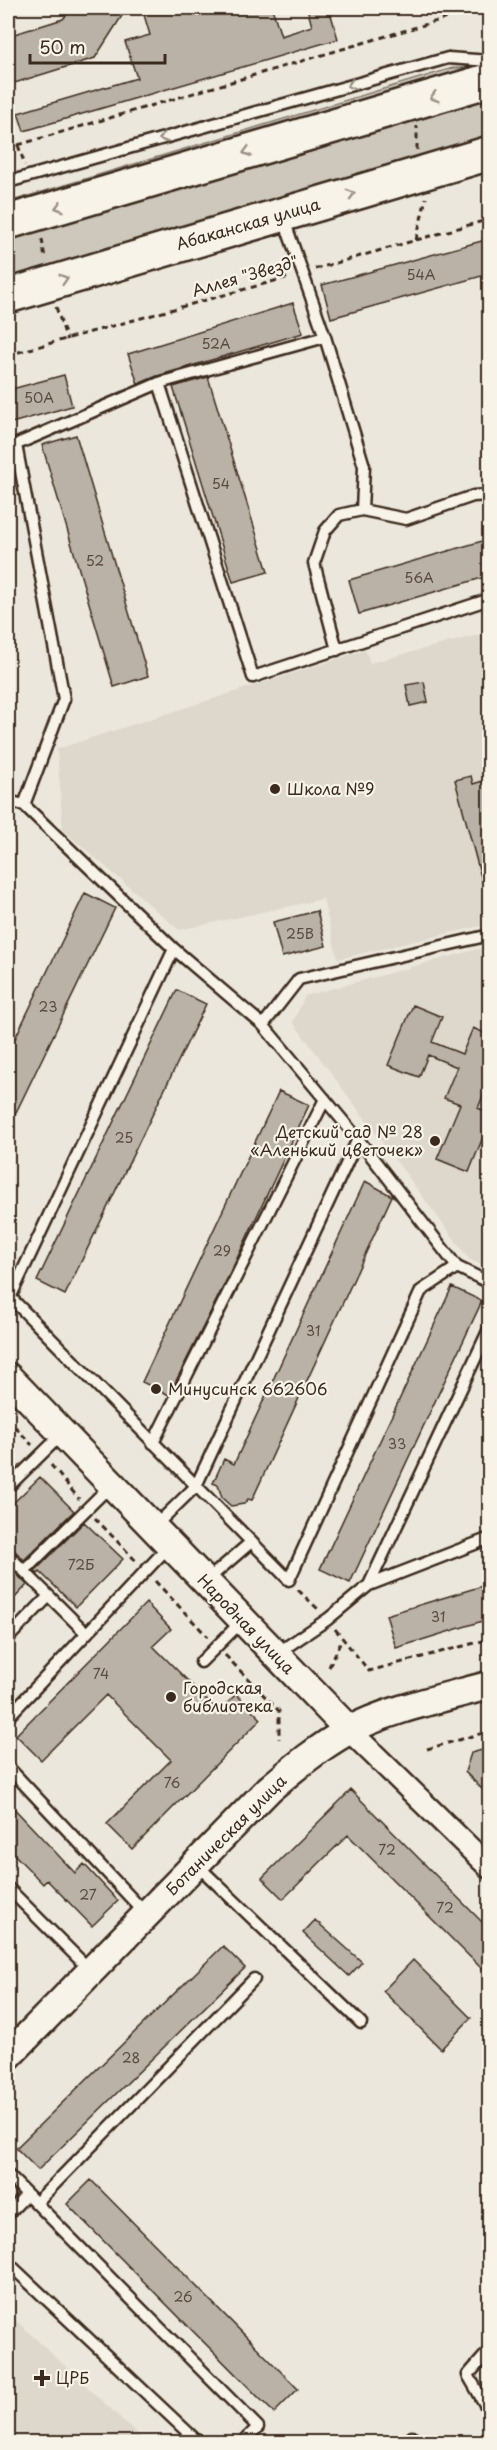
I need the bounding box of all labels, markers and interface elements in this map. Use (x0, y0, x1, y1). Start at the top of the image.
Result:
scale bar (30, 27, 165, 65)
text: 50 m (39, 33, 86, 60)
one-way arrow (346, 78, 356, 91)
one-way arrow (429, 90, 440, 102)
one-way arrow (158, 131, 169, 143)
one-way arrow (242, 145, 253, 157)
one-way arrow (345, 189, 356, 201)
street label: Абаканская улица (173, 191, 323, 255)
one-way arrow (55, 200, 65, 212)
street label: Аллея "Звезд" (189, 248, 301, 302)
house number: 54А (407, 264, 436, 285)
one-way arrow (58, 274, 68, 286)
house number: 52А (201, 333, 231, 354)
house number: 50А (24, 387, 54, 408)
house number: 54 (212, 473, 230, 494)
house number: 52 (86, 550, 104, 571)
house number: 56А (404, 567, 434, 588)
place label: Школа №9 (287, 776, 374, 800)
marker: Школа №9 (268, 782, 282, 796)
house number: 25В (286, 923, 314, 944)
house number: 23 (39, 996, 57, 1017)
place label: Детский сад № 28 «Аленький цветочек» (250, 1119, 423, 1161)
house number: 25 (115, 1127, 133, 1148)
marker: Детский сад № 28 «Аленький цветочек» (428, 1134, 442, 1148)
house number: 29 (213, 1240, 231, 1261)
house number: 31 (306, 1320, 320, 1341)
place label: Минусинск 662606 (168, 1376, 328, 1400)
marker: Минусинск 662606 (149, 1382, 163, 1396)
house number: 33 (388, 1433, 406, 1454)
house number: 72Б (68, 1554, 94, 1575)
street label: Народная улица (193, 1568, 301, 1679)
house number: 31 (431, 1606, 445, 1627)
house number: 74 (93, 1663, 109, 1684)
place label: Городская библиотека (183, 1675, 273, 1717)
marker: Городская библиотека (164, 1690, 178, 1704)
street label: Ботаническая улица (159, 1768, 291, 1900)
house number: 76 (164, 1772, 181, 1793)
house number: 72 (378, 1839, 396, 1860)
house number: 27 (79, 1884, 97, 1905)
house number: 72 (436, 1897, 454, 1918)
house number: 28 (122, 2047, 140, 2068)
house number: 26 (173, 2286, 193, 2307)
place label: ЦРБ (56, 2365, 89, 2389)
marker: ЦРБ (33, 2369, 51, 2387)

